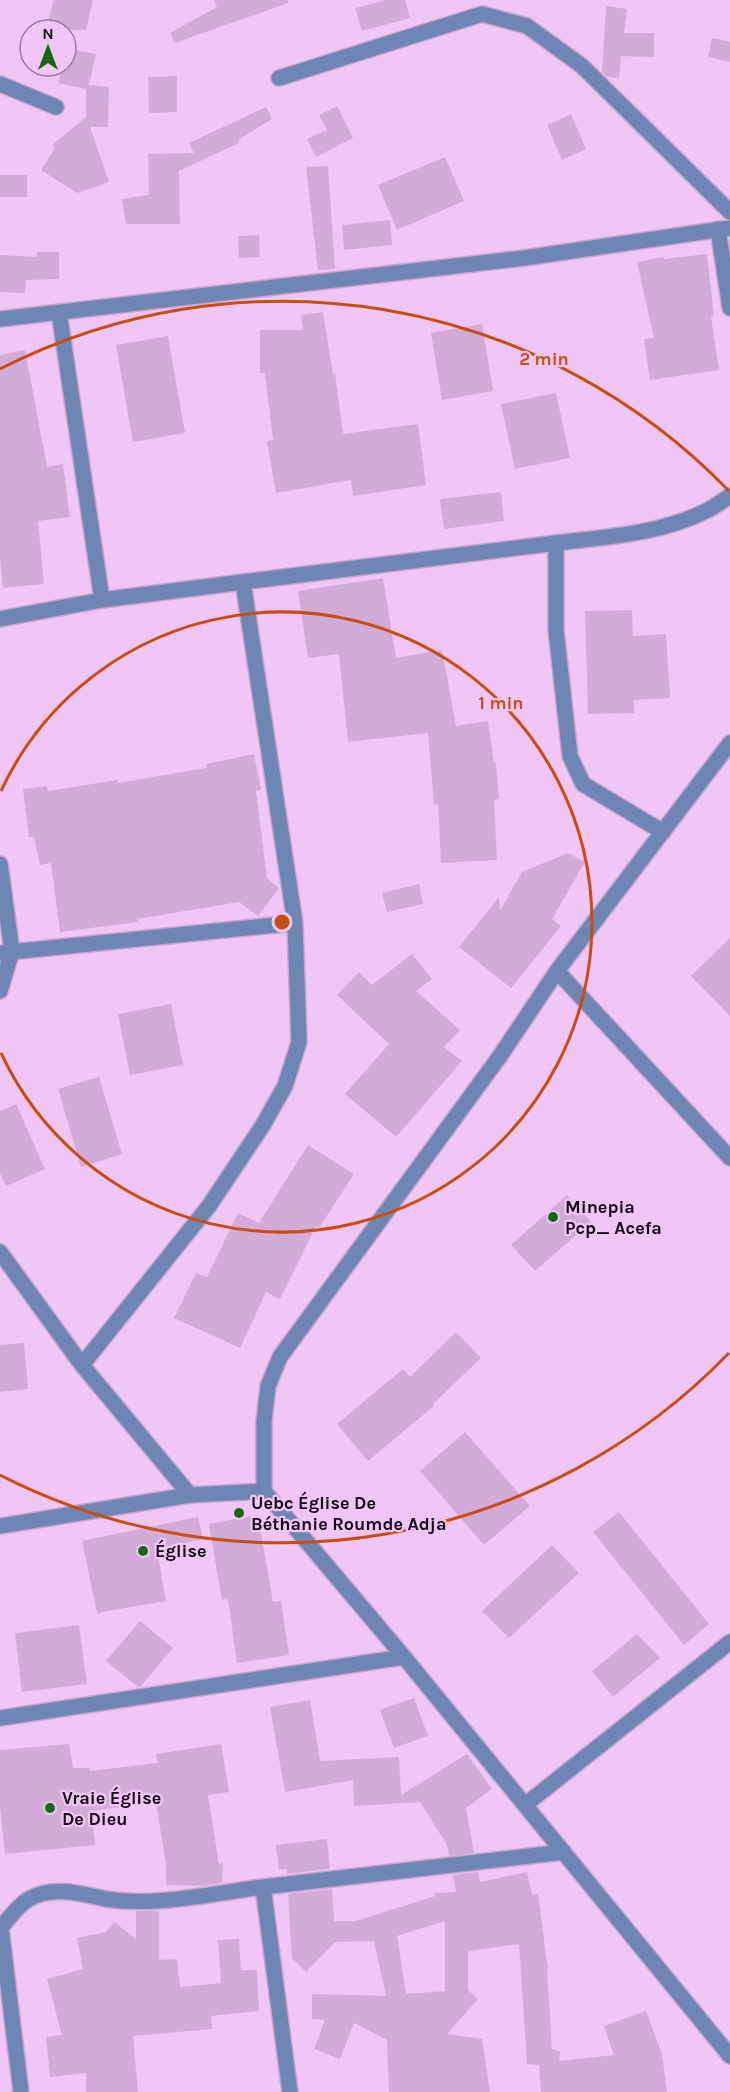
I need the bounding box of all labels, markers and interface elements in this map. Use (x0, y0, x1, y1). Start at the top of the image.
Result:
north arrow (18, 18, 78, 78)
text: N (42, 24, 54, 43)
text: 2 min (519, 348, 569, 370)
text: 1 min (478, 692, 524, 714)
centre of rings (272, 912, 292, 932)
place label: Minepia Pcp_ Acefa (565, 1196, 662, 1239)
marker: Minepia Pcp_ Acefa (546, 1210, 560, 1224)
place label: Uebc Église De Béthanie Roumde Adja (251, 1491, 446, 1535)
marker: Uebc Église De Béthanie Roumde Adja (232, 1506, 246, 1520)
place label: Église (155, 1539, 206, 1562)
marker: Église (136, 1544, 150, 1558)
place label: Vraie Église De Dieu (62, 1786, 161, 1830)
marker: Vraie Église De Dieu (43, 1801, 57, 1815)

